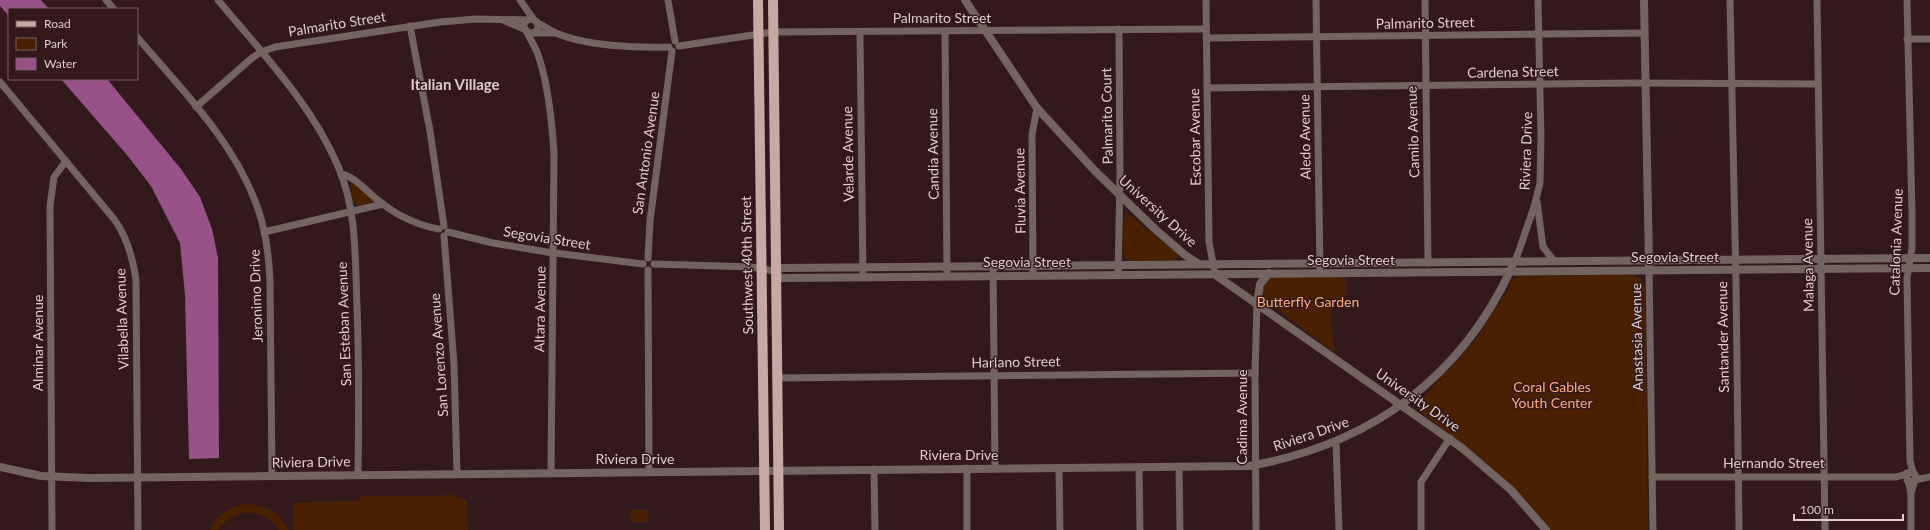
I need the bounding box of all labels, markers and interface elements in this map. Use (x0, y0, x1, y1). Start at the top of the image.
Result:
street label: Palmarito Street (287, 7, 387, 40)
legend (8, 8, 138, 80)
street label: Palmarito Street (893, 9, 991, 26)
street label: Palmarito Street (1375, 13, 1475, 32)
text: Road (44, 16, 71, 31)
text: Park (44, 36, 68, 51)
text: Water (44, 56, 77, 71)
street label: Cardena Street (1467, 62, 1559, 81)
street label: Palmarito Court (1097, 67, 1116, 165)
district label: Italian Village (410, 75, 500, 93)
street label: Camilo Avenue (1402, 86, 1423, 178)
street label: Escobar Avenue (1185, 88, 1204, 186)
street label: San Antonio Avenue (628, 90, 663, 216)
street label: Aledo Avenue (1295, 94, 1314, 180)
street label: Velarde Avenue (838, 106, 857, 202)
street label: Candia Avenue (923, 108, 942, 200)
street label: Riviera Drive (1516, 111, 1535, 191)
street label: Fluvia Avenue (1010, 148, 1029, 234)
street label: University Drive (1116, 171, 1201, 250)
street label: Catalonia Avenue (1885, 188, 1906, 296)
street label: Southwest 40th Street (737, 196, 756, 334)
street label: Malaga Avenue (1798, 218, 1817, 312)
street label: Segovia Street (502, 222, 592, 253)
street label: Segovia Street (1631, 248, 1719, 265)
street label: Jeronimo Drive (245, 249, 266, 343)
street label: Segovia Street (1307, 251, 1395, 268)
street label: Segovia Street (983, 253, 1071, 270)
street label: San Esteban Avenue (333, 262, 354, 386)
street label: Altara Avenue (530, 266, 549, 352)
street label: Vilabella Avenue (111, 268, 132, 370)
street label: Santander Avenue (1713, 281, 1732, 393)
street label: Anastasia Avenue (1627, 283, 1646, 391)
street label: San Lorenzo Avenue (426, 293, 451, 418)
park label: Butterfly Garden (1257, 293, 1359, 310)
street label: Alminar Avenue (29, 295, 46, 391)
street label: Harlano Street (971, 352, 1061, 371)
street label: University Drive (1373, 364, 1464, 435)
street label: Cadima Avenue (1233, 369, 1250, 465)
park label: Coral Gables Youth Center (1511, 378, 1593, 411)
street label: Riviera Drive (1271, 413, 1351, 454)
street label: Riviera Drive (920, 446, 998, 463)
street label: Riviera Drive (596, 450, 674, 467)
street label: Riviera Drive (271, 452, 351, 471)
street label: Hernando Street (1723, 454, 1825, 471)
scale bar (1794, 496, 1903, 522)
text: 100 m (1800, 502, 1834, 517)

